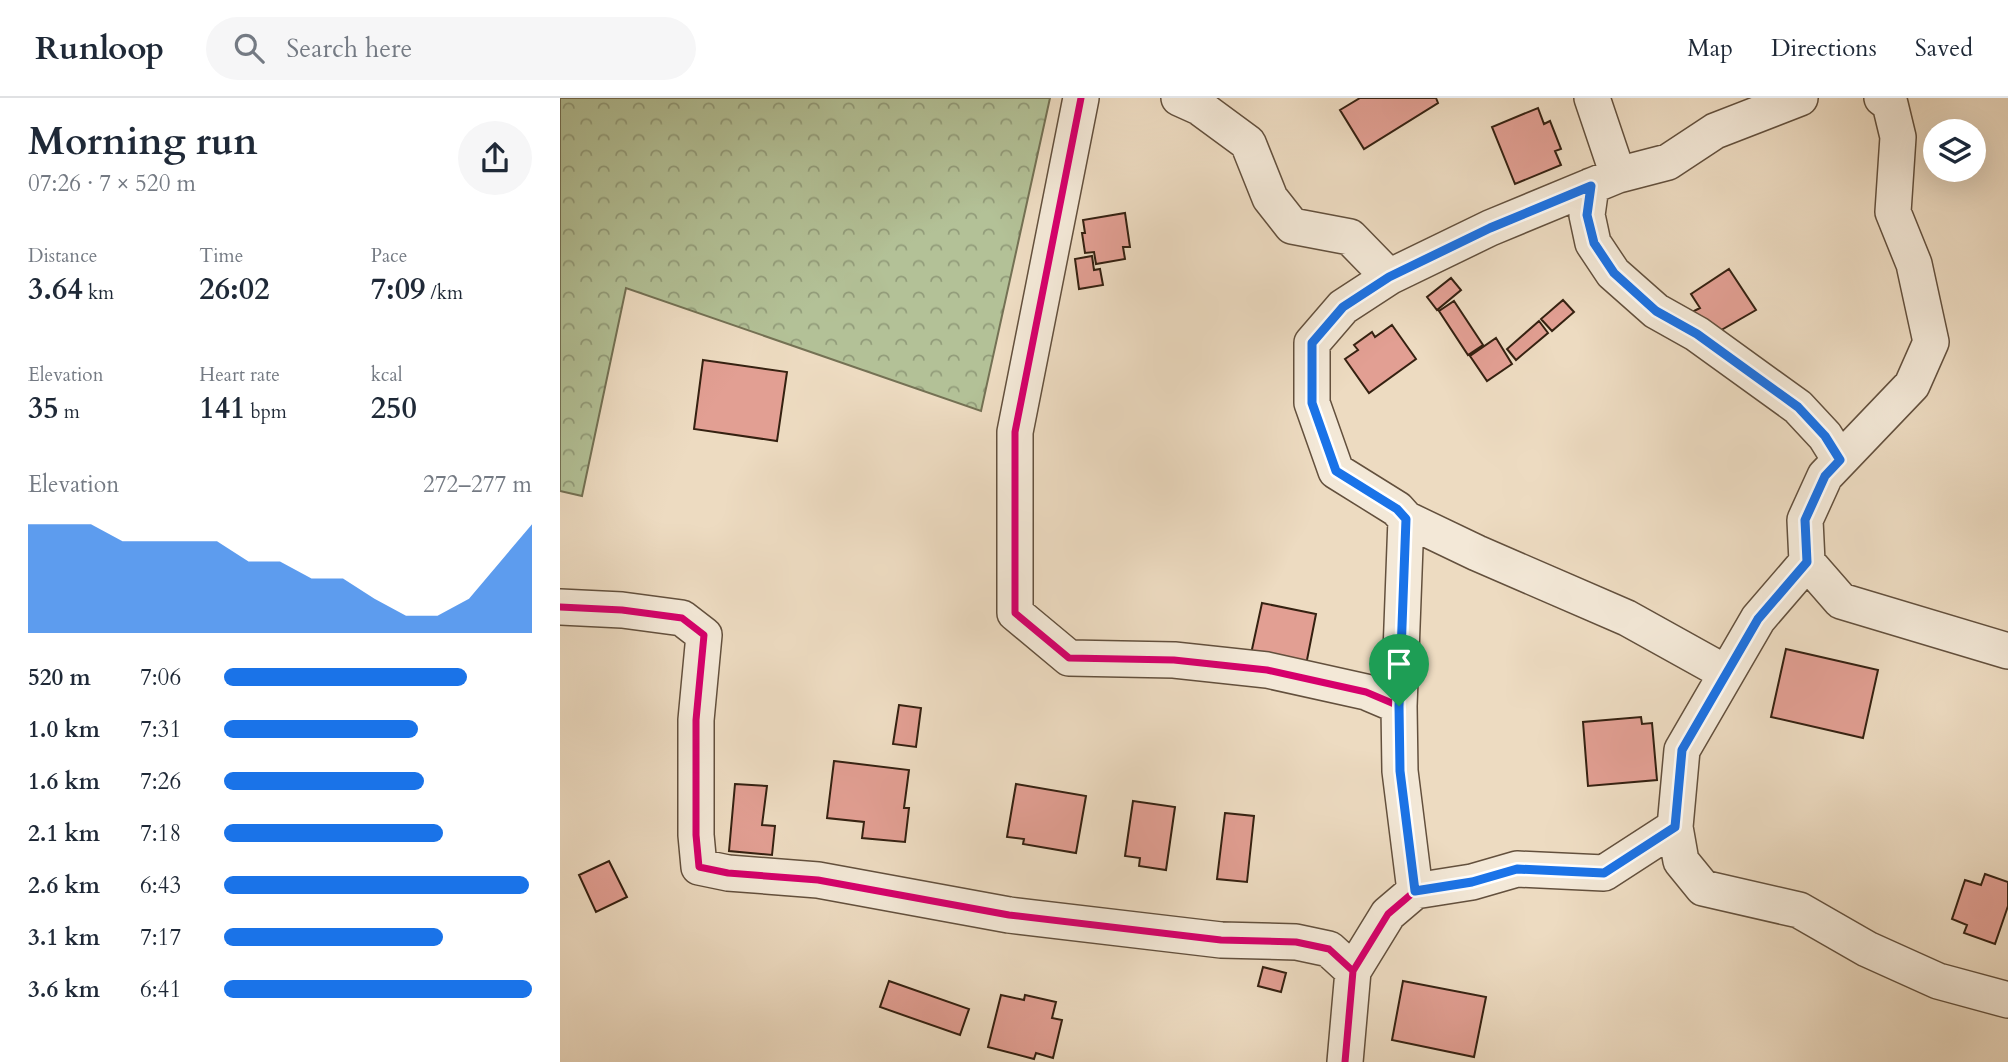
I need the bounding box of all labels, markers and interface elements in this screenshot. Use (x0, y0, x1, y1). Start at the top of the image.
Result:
search box (206, 17, 696, 80)
text: Runloop (35, 26, 164, 71)
icon: search (230, 29, 268, 67)
text: Search here (286, 31, 412, 66)
text: Map (1687, 32, 1733, 65)
text: Directions (1771, 32, 1877, 65)
text: Saved (1915, 32, 1973, 65)
text: Morning run (28, 116, 258, 168)
map controls (1923, 119, 1986, 182)
button: layers (1923, 119, 1986, 182)
button: share (458, 121, 532, 195)
text: 07:26 · 7 × 520 m (28, 168, 196, 199)
text: Distance (28, 243, 97, 269)
text: Time (199, 243, 243, 269)
text: Pace (371, 243, 407, 269)
text: 3.64 (28, 269, 83, 310)
text: 26:02 (199, 269, 270, 310)
text: 7:09 (371, 269, 425, 310)
text: km (83, 280, 114, 306)
text: /km (425, 280, 463, 306)
text: Elevation (28, 362, 103, 388)
text: Heart rate (199, 362, 280, 388)
text: kcal (371, 362, 403, 388)
text: 35 (28, 388, 59, 429)
text: 141 (199, 388, 245, 429)
text: 250 (371, 388, 417, 429)
text: m (59, 399, 80, 425)
text: bpm (245, 399, 287, 425)
text: Elevation (28, 469, 119, 500)
text: 272–277 m (423, 469, 532, 500)
pin (1369, 634, 1429, 706)
icon: arrive (1380, 645, 1418, 683)
text: 520 m (28, 662, 91, 693)
text: 7:06 (140, 662, 181, 693)
text: 1.0 km (28, 714, 100, 745)
text: 7:31 (140, 714, 181, 745)
text: 1.6 km (28, 766, 100, 797)
text: 7:26 (140, 766, 181, 797)
text: 2.1 km (28, 818, 100, 849)
text: 7:18 (140, 818, 181, 849)
text: 2.6 km (28, 870, 100, 901)
text: 6:43 (140, 870, 181, 901)
text: 3.1 km (28, 922, 100, 953)
text: 7:17 (140, 922, 181, 953)
text: 3.6 km (28, 974, 100, 1005)
text: 6:41 (140, 974, 181, 1005)

